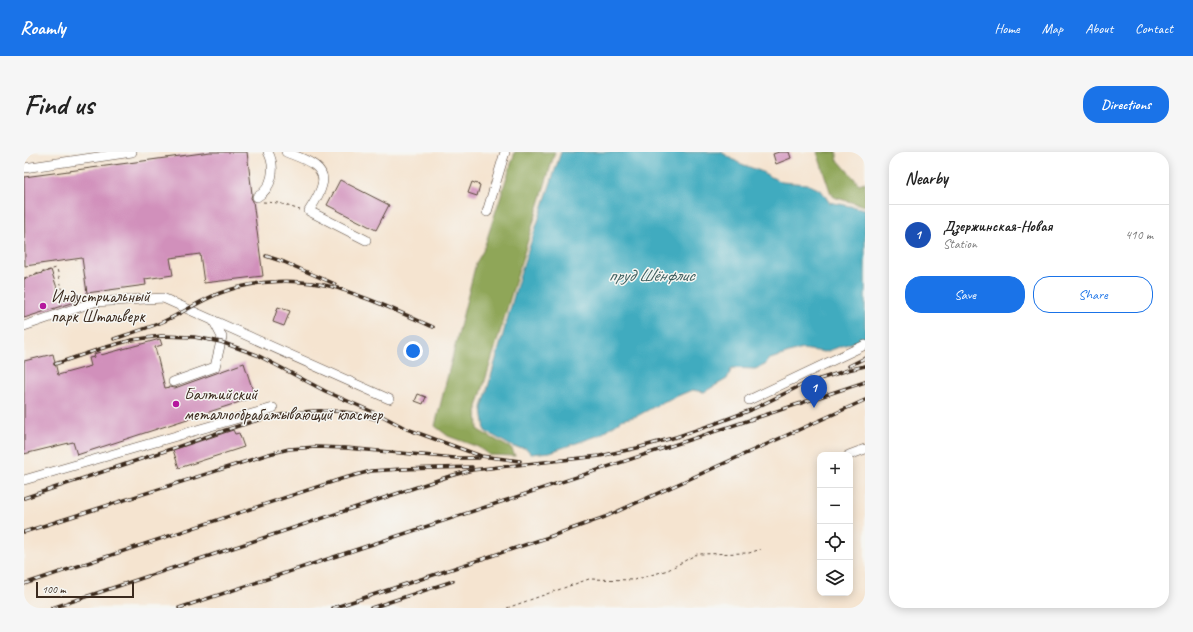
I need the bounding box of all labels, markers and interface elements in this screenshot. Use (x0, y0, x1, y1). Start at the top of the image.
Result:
text: Roamly (20, 16, 66, 40)
text: Home (994, 20, 1020, 37)
text: Map (1042, 20, 1063, 37)
text: About (1085, 20, 1113, 37)
text: Contact (1135, 20, 1173, 37)
button: Directions (1083, 86, 1169, 123)
text: Find us (24, 87, 94, 122)
text: Nearby (905, 168, 948, 189)
text: Дзержинская-Новая (943, 217, 1052, 236)
text: 1 (915, 227, 921, 243)
text: 410 m (1125, 227, 1153, 243)
text: Station (943, 236, 977, 252)
water label: пруд Шёнфлис (608, 264, 696, 286)
button: Save (905, 276, 1025, 313)
button: Share (1033, 276, 1153, 313)
place label: Индустриальный парк Штальверк (51, 286, 151, 327)
marker: Индустриальный парк Штальверк (38, 301, 48, 311)
your location (403, 341, 423, 361)
pin: 1 (801, 375, 827, 408)
place label: Балтийский металлообрабатывающий кластер (184, 384, 384, 425)
marker: Балтийский металлообрабатывающий кластер (171, 399, 181, 409)
map controls (817, 452, 853, 596)
button: + (817, 452, 853, 488)
button: − (817, 488, 853, 524)
button: locate (817, 524, 853, 560)
button: layers (817, 560, 853, 596)
scale bar (36, 580, 134, 599)
text: 100 m (42, 582, 66, 596)

